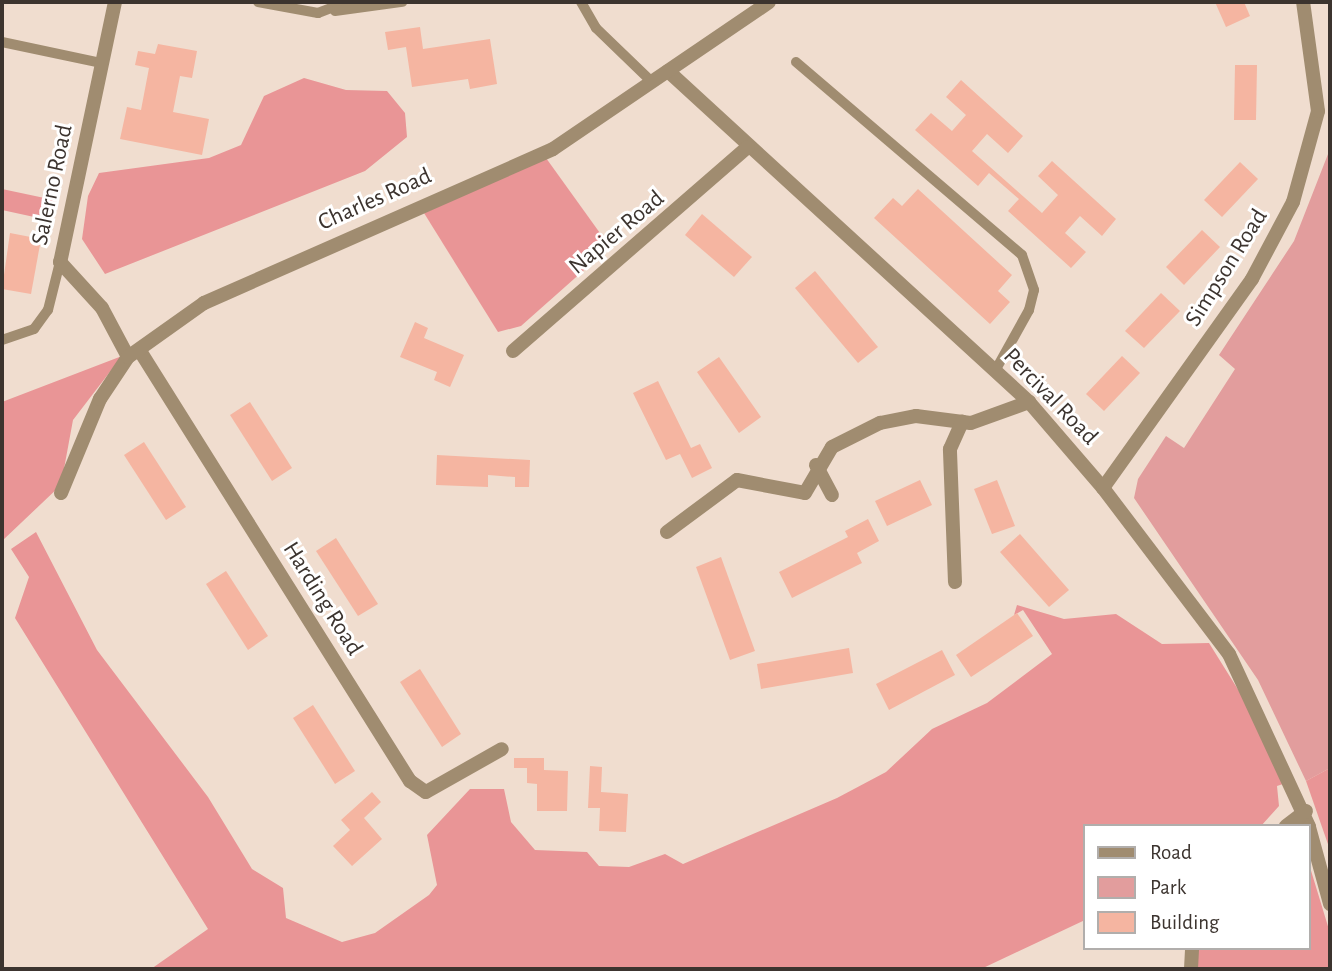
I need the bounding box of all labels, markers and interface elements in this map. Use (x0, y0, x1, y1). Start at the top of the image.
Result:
street label: Salerno Road (26, 122, 80, 248)
street label: Charles Road (314, 162, 436, 238)
street label: Napier Road (563, 185, 671, 281)
street label: Simpson Road (1180, 204, 1274, 332)
street label: Percival Road (997, 342, 1103, 452)
street label: Harding Road (276, 537, 368, 661)
legend (1084, 824, 1311, 950)
text: Road (1150, 842, 1192, 863)
text: Park (1150, 877, 1186, 898)
text: Building (1150, 912, 1219, 933)

